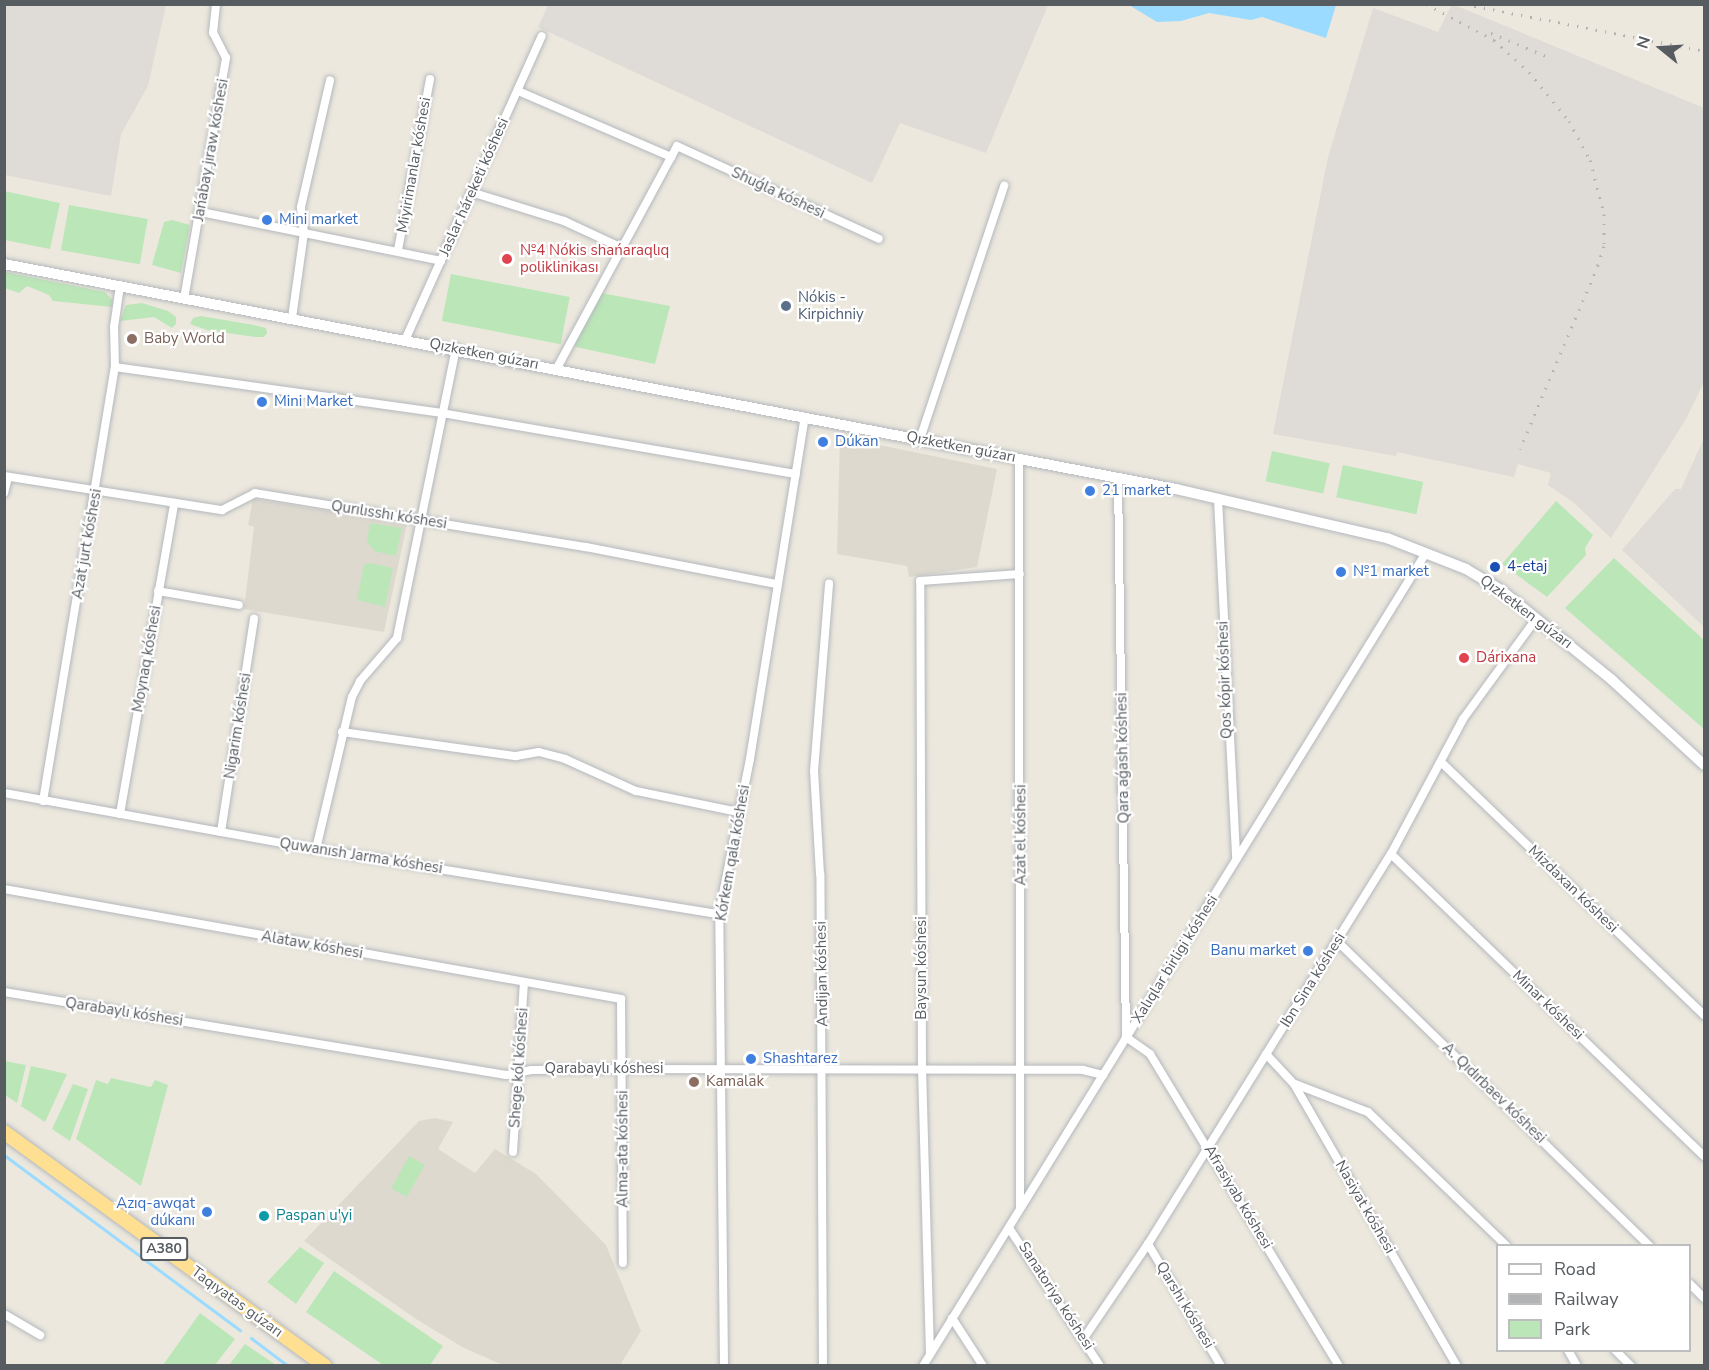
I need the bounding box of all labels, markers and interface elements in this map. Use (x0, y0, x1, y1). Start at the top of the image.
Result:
north arrow (1631, 18, 1691, 78)
text: N (1632, 33, 1656, 52)
street label: Jańabay jıraw kóshesi (190, 77, 232, 223)
street label: Miyirimanlar kóshesi (393, 96, 435, 234)
street label: Jaslar háreketi kóshesi (435, 115, 513, 259)
street label: Shuǵla kóshesi (728, 163, 828, 223)
place label: Mini market (279, 211, 358, 229)
marker: Mini market (260, 213, 274, 227)
place label: №4 Nókis shańaraqlıq poliklinikası (520, 241, 669, 276)
marker: №4 Nókis shańaraqlıq poliklinikası (498, 250, 516, 268)
place label: Nókis - Kirpichniy (798, 288, 864, 323)
marker: Nókis - Kirpichniy (779, 299, 793, 313)
place label: Baby World (144, 330, 225, 348)
marker: Baby World (125, 332, 139, 346)
street label: Qızketken gúzarı (428, 335, 540, 373)
place label: Mini Market (274, 393, 353, 411)
marker: Mini Market (255, 395, 269, 409)
street label: Qızketken gúzarı (905, 428, 1017, 466)
place label: Dúkan (835, 433, 878, 451)
marker: Dúkan (816, 435, 830, 449)
place label: 21 market (1102, 482, 1171, 500)
marker: 21 market (1083, 484, 1097, 498)
street label: Azat jurt kóshesi (68, 487, 106, 601)
street label: Qurılısshı kóshesi (330, 497, 448, 533)
place label: 4-etaj (1507, 558, 1547, 576)
marker: 4-etaj (1488, 560, 1502, 574)
place label: №1 market (1353, 563, 1429, 581)
marker: №1 market (1334, 565, 1348, 579)
street label: Qızketken gúzarı (1476, 571, 1576, 653)
street label: Moynaq kóshesi (129, 604, 165, 714)
street label: Qos kópir kóshesi (1214, 621, 1236, 739)
place label: Dárixana (1476, 649, 1536, 667)
marker: Dárixana (1457, 651, 1471, 665)
street label: Nigarim kóshesi (221, 672, 255, 780)
street label: Qara aǵash kóshesi (1113, 692, 1133, 824)
street label: Kórkem qala kóshesi (712, 784, 754, 922)
street label: Azat el kóshesi (1012, 784, 1030, 886)
street label: Quwanısh Jarma kóshesi (278, 834, 444, 878)
street label: Mizdaxan kóshesi (1524, 842, 1622, 936)
street label: Xalıqlar birligi kóshesi (1128, 892, 1222, 1026)
street label: Baysun kóshesi (913, 916, 931, 1020)
street label: Andijan kóshesi (812, 921, 832, 1027)
street label: Alataw kóshesi (260, 927, 364, 963)
street label: Ibn Sina kóshesi (1277, 929, 1349, 1031)
place label: Banu market (1210, 942, 1296, 960)
marker: Banu market (1301, 944, 1315, 958)
street label: Minar kóshesi (1509, 967, 1587, 1043)
street label: Qarabaylı kóshesi (64, 994, 184, 1030)
street label: Shege kól kóshesi (506, 1007, 532, 1129)
street label: A. Qıdırbaev kóshesi (1438, 1039, 1550, 1147)
place label: Shashtarez (763, 1050, 838, 1068)
marker: Shashtarez (744, 1052, 758, 1066)
street label: Qarabaylı kóshesi (545, 1060, 663, 1078)
place label: Kamalak (706, 1073, 764, 1091)
marker: Kamalak (687, 1075, 701, 1089)
street label: Alma-ata kóshesi (614, 1090, 632, 1208)
street label: Afrasiyab kóshesi (1200, 1142, 1276, 1252)
street label: Nasiyat kóshesi (1331, 1157, 1399, 1257)
place label: Azıq-awqat dúkanı (116, 1194, 195, 1229)
marker: Azıq-awqat dúkanı (200, 1205, 214, 1219)
place label: Paspan u'yi (276, 1207, 352, 1225)
marker: Paspan u'yi (257, 1209, 271, 1223)
road number: A380 (140, 1238, 188, 1260)
street label: Sanatoriya kóshesi (1014, 1238, 1098, 1354)
legend (1496, 1244, 1691, 1352)
text: Road (1554, 1257, 1596, 1281)
street label: Qarshı kóshesi (1152, 1258, 1218, 1352)
street label: Taqıyatas gúzarı (188, 1263, 286, 1341)
text: Railway (1554, 1287, 1619, 1311)
text: Park (1554, 1317, 1590, 1341)

